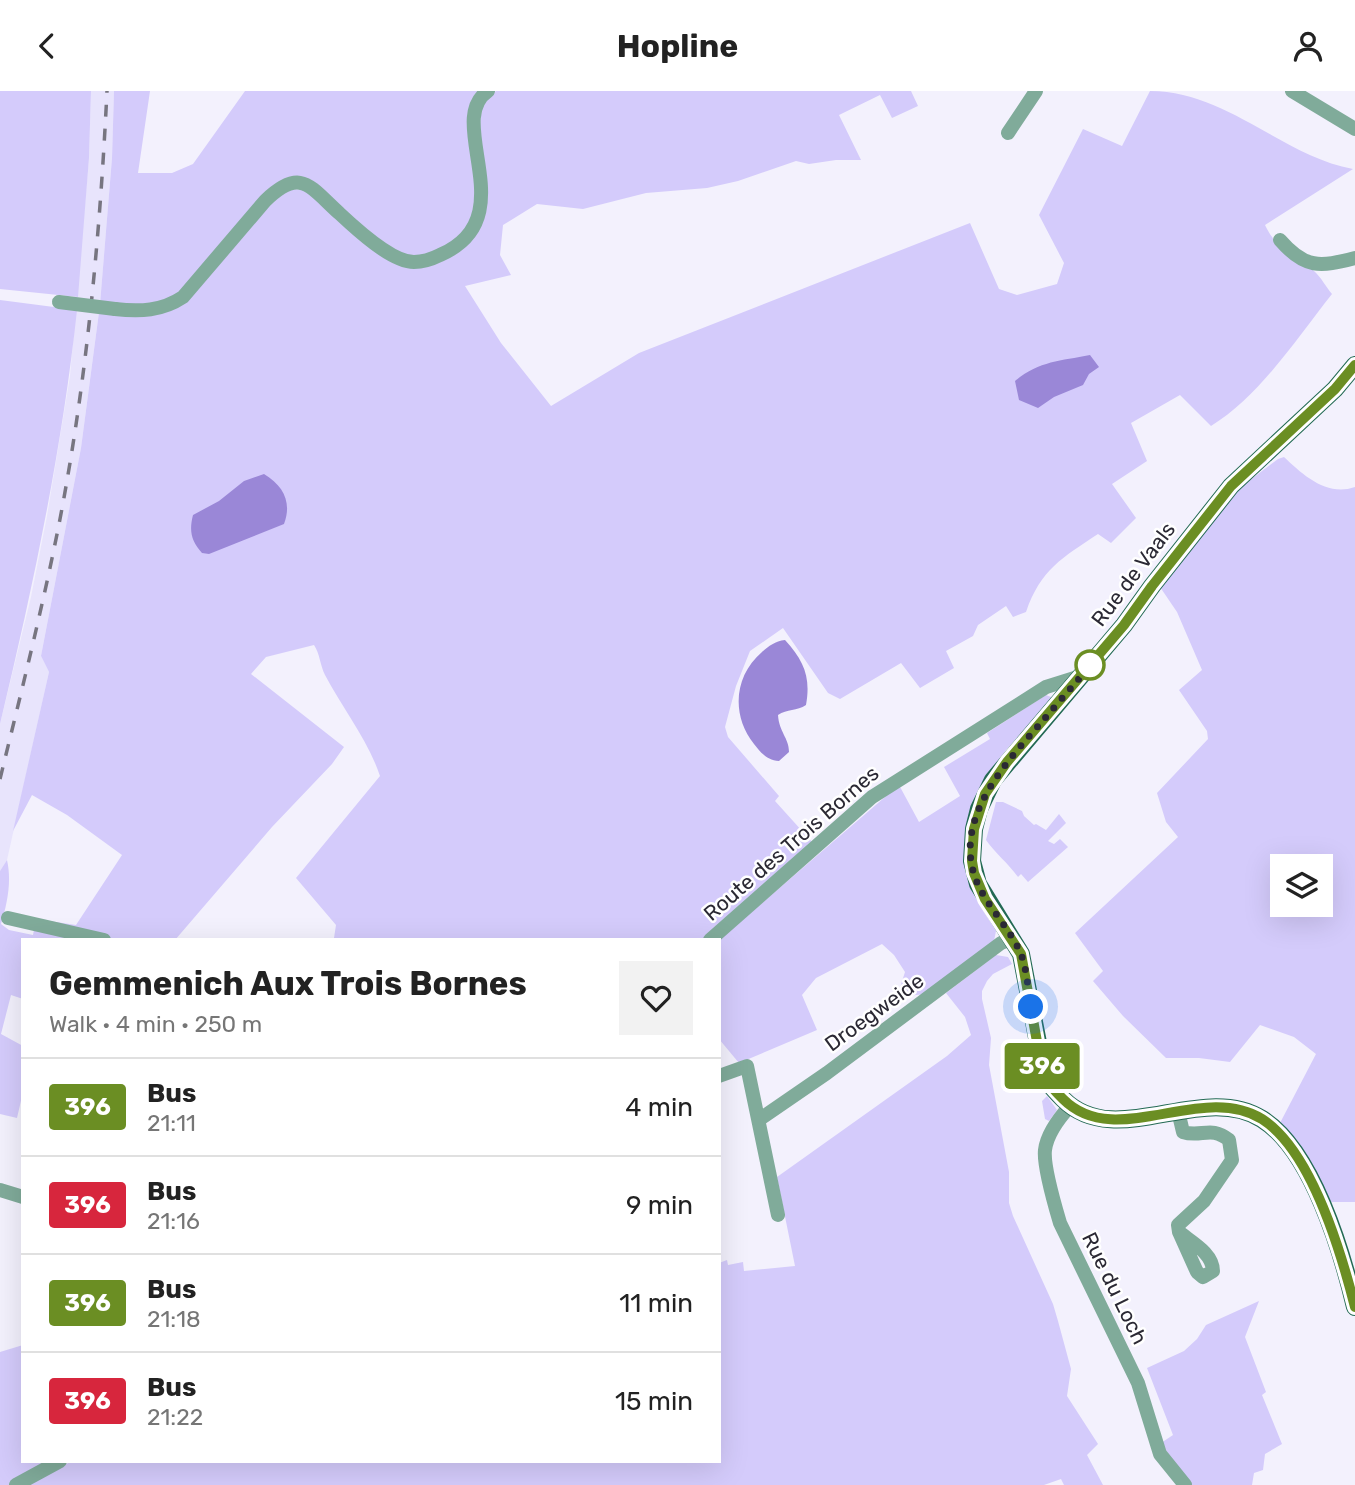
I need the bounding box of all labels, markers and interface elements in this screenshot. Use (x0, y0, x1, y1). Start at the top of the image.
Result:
icon: back (28, 27, 66, 65)
text: Hopline (617, 27, 738, 65)
icon: person (1289, 27, 1327, 65)
street label: Rue de Vaals (1086, 517, 1180, 631)
unlabelled marker (1075, 650, 1105, 680)
street label: Route des Trois Bornes (698, 760, 884, 926)
map controls (1270, 854, 1333, 917)
button: layers (1270, 854, 1333, 917)
button: heart (619, 961, 693, 1035)
text: Gemmenich Aux Trois Bornes (49, 964, 527, 1003)
street label: Droegweide (820, 968, 928, 1056)
your location (1013, 989, 1048, 1024)
text: Walk · 4 min · 250 m (49, 1010, 262, 1038)
line badge: 396 (1002, 1043, 1082, 1089)
text: 396 (1019, 1052, 1065, 1080)
text: Bus (147, 1078, 196, 1109)
text: 4 min (625, 1092, 693, 1123)
text: 396 (64, 1093, 111, 1121)
text: 21:11 (147, 1109, 196, 1137)
text: Bus (147, 1176, 196, 1207)
text: 9 min (626, 1190, 693, 1221)
text: 396 (64, 1191, 111, 1219)
text: 21:16 (147, 1207, 200, 1235)
street label: Rue du Loch (1077, 1228, 1153, 1348)
text: Bus (147, 1274, 196, 1305)
text: 11 min (619, 1288, 693, 1319)
text: 396 (64, 1289, 111, 1317)
text: 21:18 (147, 1305, 201, 1333)
text: Bus (147, 1372, 196, 1403)
text: 15 min (615, 1386, 693, 1417)
text: 396 (64, 1387, 111, 1415)
text: 21:22 (147, 1403, 203, 1431)

